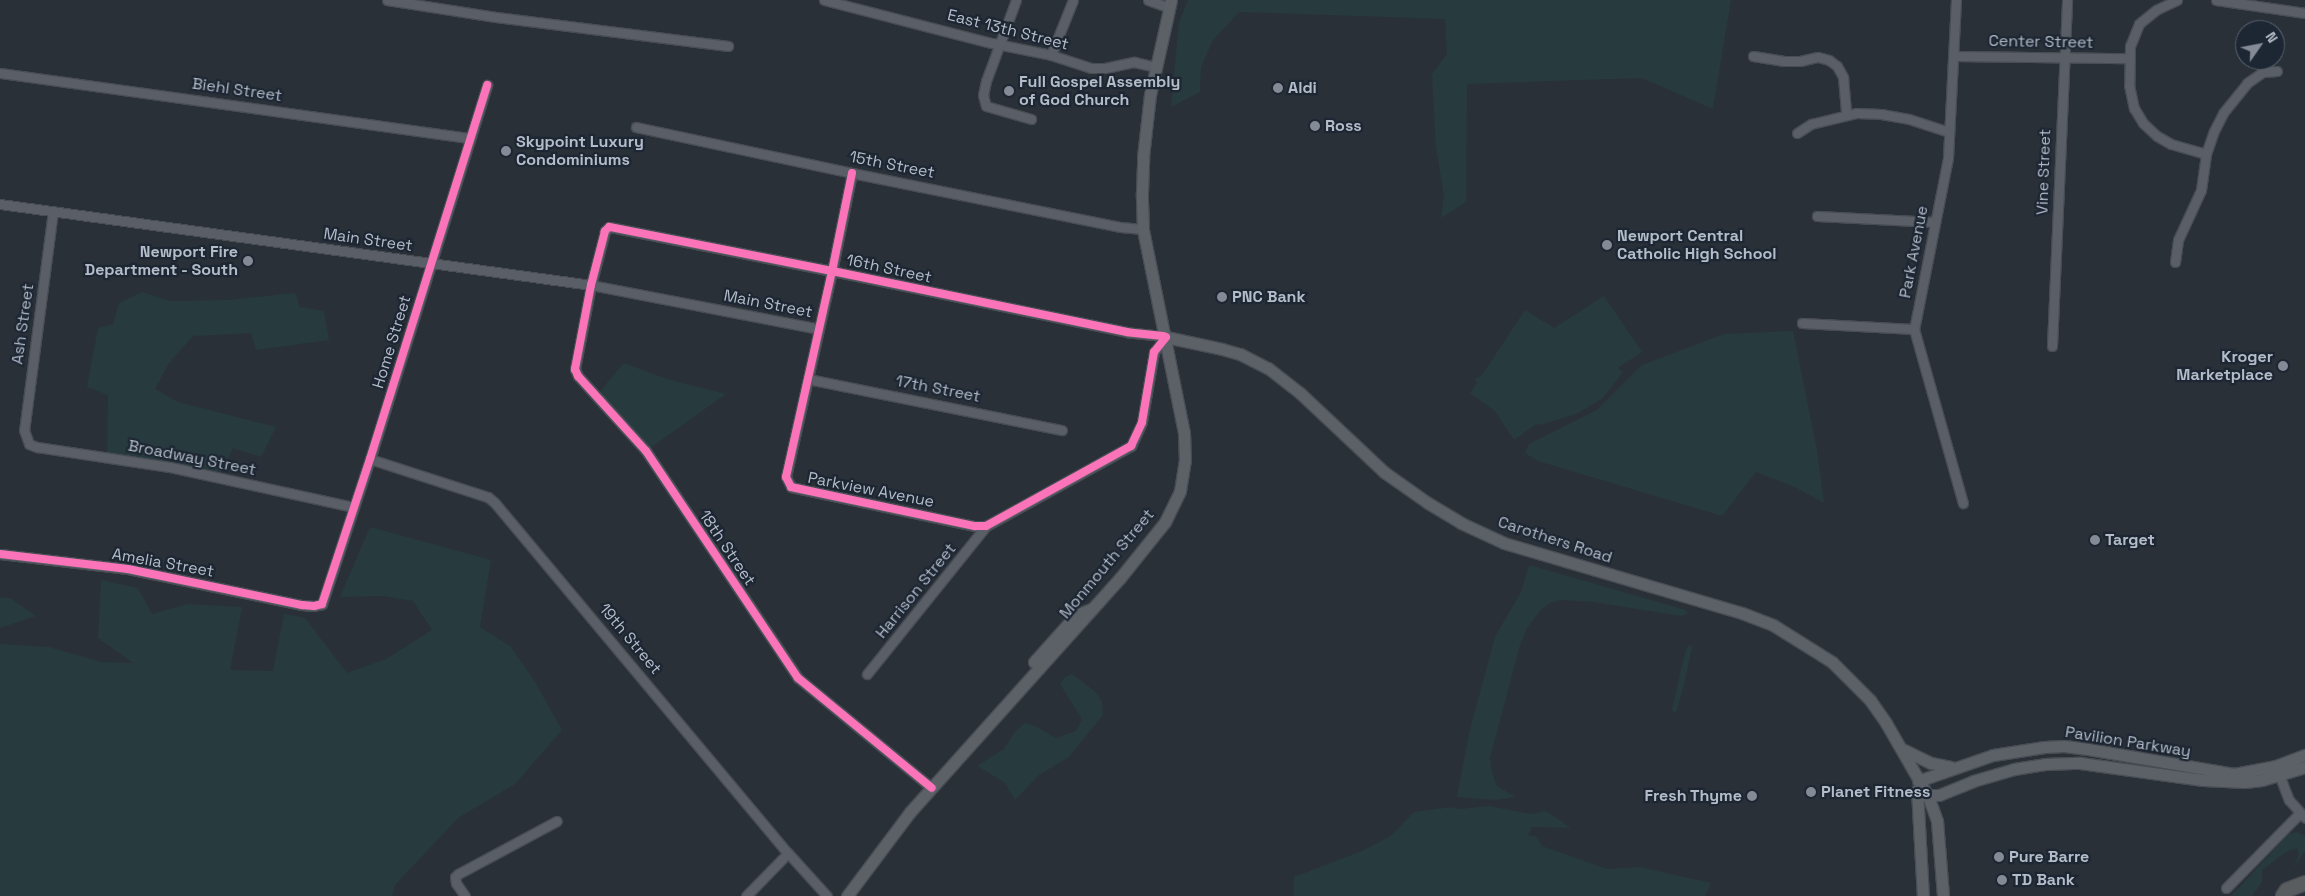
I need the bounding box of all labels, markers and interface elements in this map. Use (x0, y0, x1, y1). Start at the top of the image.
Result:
street label: East 13th Street (945, 6, 1071, 54)
north arrow (2235, 20, 2285, 70)
text: N (2262, 29, 2282, 46)
street label: Center Street (1988, 31, 2094, 53)
place label: Full Gospel Assembly of God Church (1019, 72, 1181, 110)
street label: Biehl Street (191, 74, 283, 106)
place label: Aldi (1288, 78, 1317, 98)
marker: Aldi (1272, 82, 1284, 94)
marker: Full Gospel Assembly of God Church (1003, 85, 1015, 97)
place label: Ross (1325, 116, 1362, 136)
marker: Ross (1309, 120, 1321, 132)
street label: Vine Street (2033, 129, 2055, 215)
place label: Skypoint Luxury Condominiums (516, 132, 644, 170)
marker: Skypoint Luxury Condominiums (500, 145, 512, 157)
street label: 15th Street (848, 147, 936, 183)
street label: Park Avenue (1896, 204, 1932, 300)
street label: Main Street (322, 224, 414, 256)
place label: Newport Central Catholic High School (1617, 226, 1777, 264)
marker: Newport Central Catholic High School (1601, 239, 1613, 251)
place label: Newport Fire Department - South (84, 242, 238, 280)
street label: 16th Street (845, 251, 933, 287)
marker: Newport Fire Department - South (242, 255, 254, 267)
street label: Ash Street (8, 282, 38, 366)
street label: Main Street (722, 286, 814, 322)
place label: PNC Bank (1232, 287, 1306, 307)
marker: PNC Bank (1216, 291, 1228, 303)
street label: Home Street (369, 293, 415, 391)
place label: Kroger Marketplace (2176, 347, 2273, 385)
marker: Kroger Marketplace (2277, 360, 2289, 372)
street label: 17th Street (894, 371, 982, 407)
street label: Broadway Street (126, 436, 258, 480)
street label: Parkview Avenue (806, 468, 936, 512)
street label: Monmouth Street (1056, 505, 1158, 623)
street label: 18th Street (695, 507, 759, 589)
street label: Carothers Road (1495, 512, 1615, 568)
place label: Target (2105, 530, 2155, 550)
marker: Target (2089, 534, 2101, 546)
street label: Harrison Street (872, 540, 960, 642)
street label: Amelia Street (110, 545, 216, 581)
street label: 19th Street (595, 600, 665, 678)
street label: Pavilion Parkway (2064, 723, 2192, 761)
place label: Planet Fitness (1821, 782, 1930, 802)
place label: Fresh Thyme (1644, 786, 1742, 806)
marker: Planet Fitness (1805, 786, 1817, 798)
marker: Fresh Thyme (1746, 790, 1758, 802)
place label: Pure Barre (2009, 847, 2089, 867)
marker: Pure Barre (1993, 851, 2005, 863)
place label: TD Bank (2012, 870, 2075, 890)
marker: TD Bank (1996, 874, 2008, 886)

